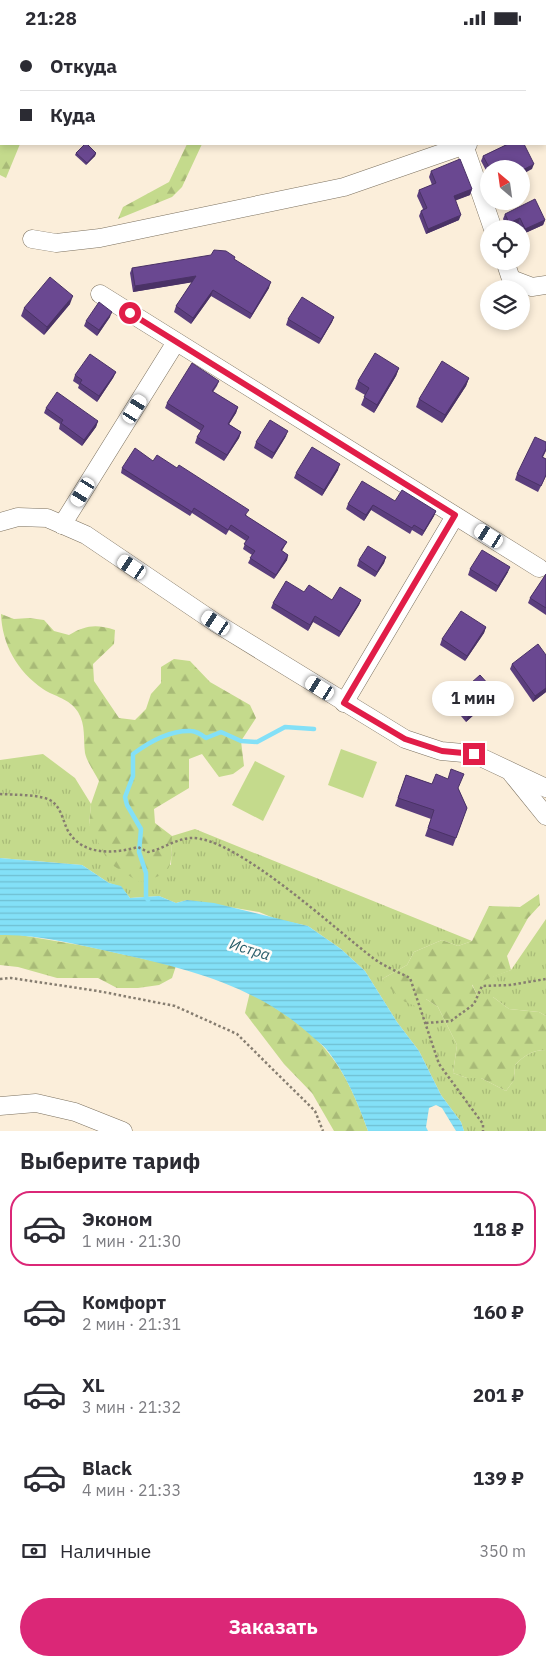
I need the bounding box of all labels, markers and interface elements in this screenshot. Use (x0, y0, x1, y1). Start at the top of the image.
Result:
text: 21:28 (25, 6, 77, 30)
text: Откуда (50, 54, 117, 78)
text: Куда (50, 103, 95, 127)
north arrow (480, 160, 530, 210)
map controls (480, 160, 530, 330)
button: locate (480, 220, 530, 270)
button: layers (480, 280, 530, 330)
route start (119, 302, 141, 324)
car (120, 392, 149, 426)
car (68, 475, 97, 509)
car (472, 522, 505, 550)
car (115, 552, 148, 582)
car (199, 608, 232, 638)
car (303, 674, 336, 702)
callout: 1 мин (433, 681, 515, 717)
text: 1 мин (451, 688, 495, 708)
route end (463, 743, 485, 765)
water label: Истра (227, 934, 273, 964)
text: Выберите тариф (20, 1146, 200, 1175)
icon: car (22, 1206, 67, 1251)
text: Эконом (82, 1207, 153, 1231)
text: 118 ₽ (473, 1217, 524, 1241)
text: 1 мин · 21:30 (82, 1231, 181, 1251)
icon: car (22, 1289, 67, 1334)
text: Комфорт (82, 1290, 166, 1314)
text: 160 ₽ (473, 1300, 524, 1324)
text: 2 мин · 21:31 (82, 1314, 181, 1334)
icon: car (22, 1372, 67, 1417)
text: XL (82, 1373, 105, 1397)
text: 201 ₽ (473, 1383, 524, 1407)
text: 3 мин · 21:32 (82, 1397, 181, 1417)
icon: car (22, 1455, 67, 1500)
text: Black (82, 1456, 132, 1480)
text: 139 ₽ (473, 1466, 524, 1490)
text: 4 мин · 21:33 (82, 1480, 181, 1500)
icon: cash (20, 1537, 48, 1565)
text: Наличные (60, 1539, 151, 1563)
text: 350 m (479, 1541, 526, 1561)
button: Заказать (20, 1598, 526, 1656)

